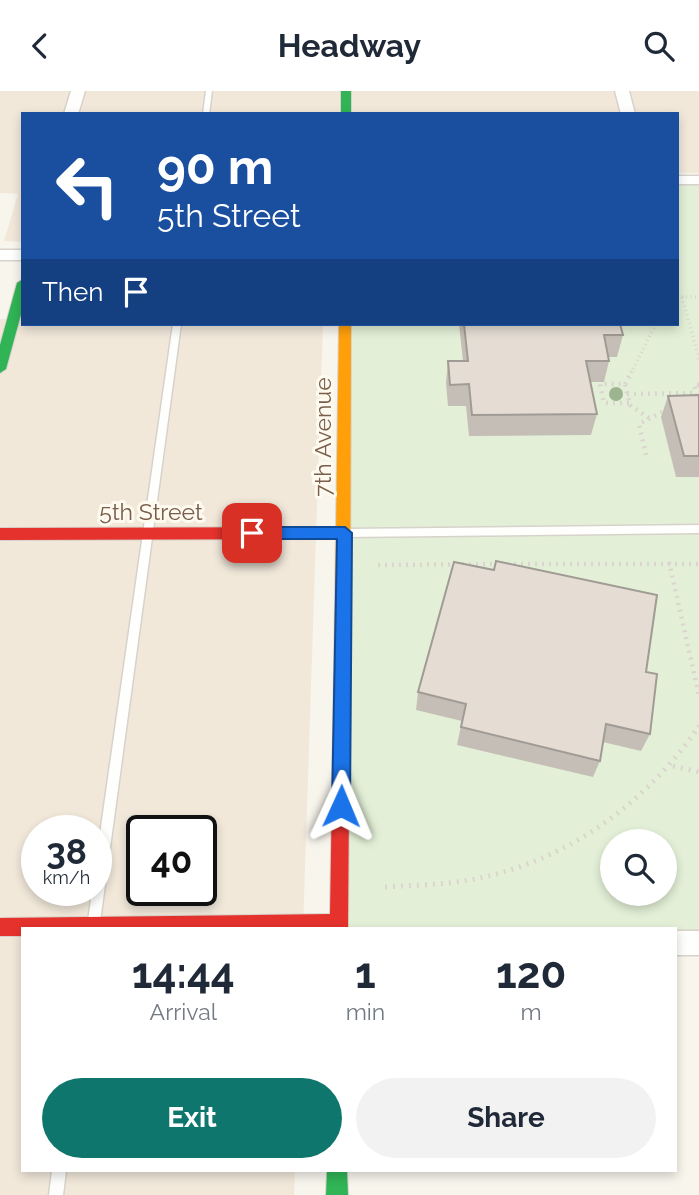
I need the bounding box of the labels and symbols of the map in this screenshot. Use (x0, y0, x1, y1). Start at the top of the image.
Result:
street label: 7th Avenue (309, 377, 336, 497)
street label: 5th Street (99, 498, 203, 525)
pin (222, 503, 282, 563)
position arrow (304, 769, 378, 843)
speed limit sign: 40 (126, 815, 217, 906)

